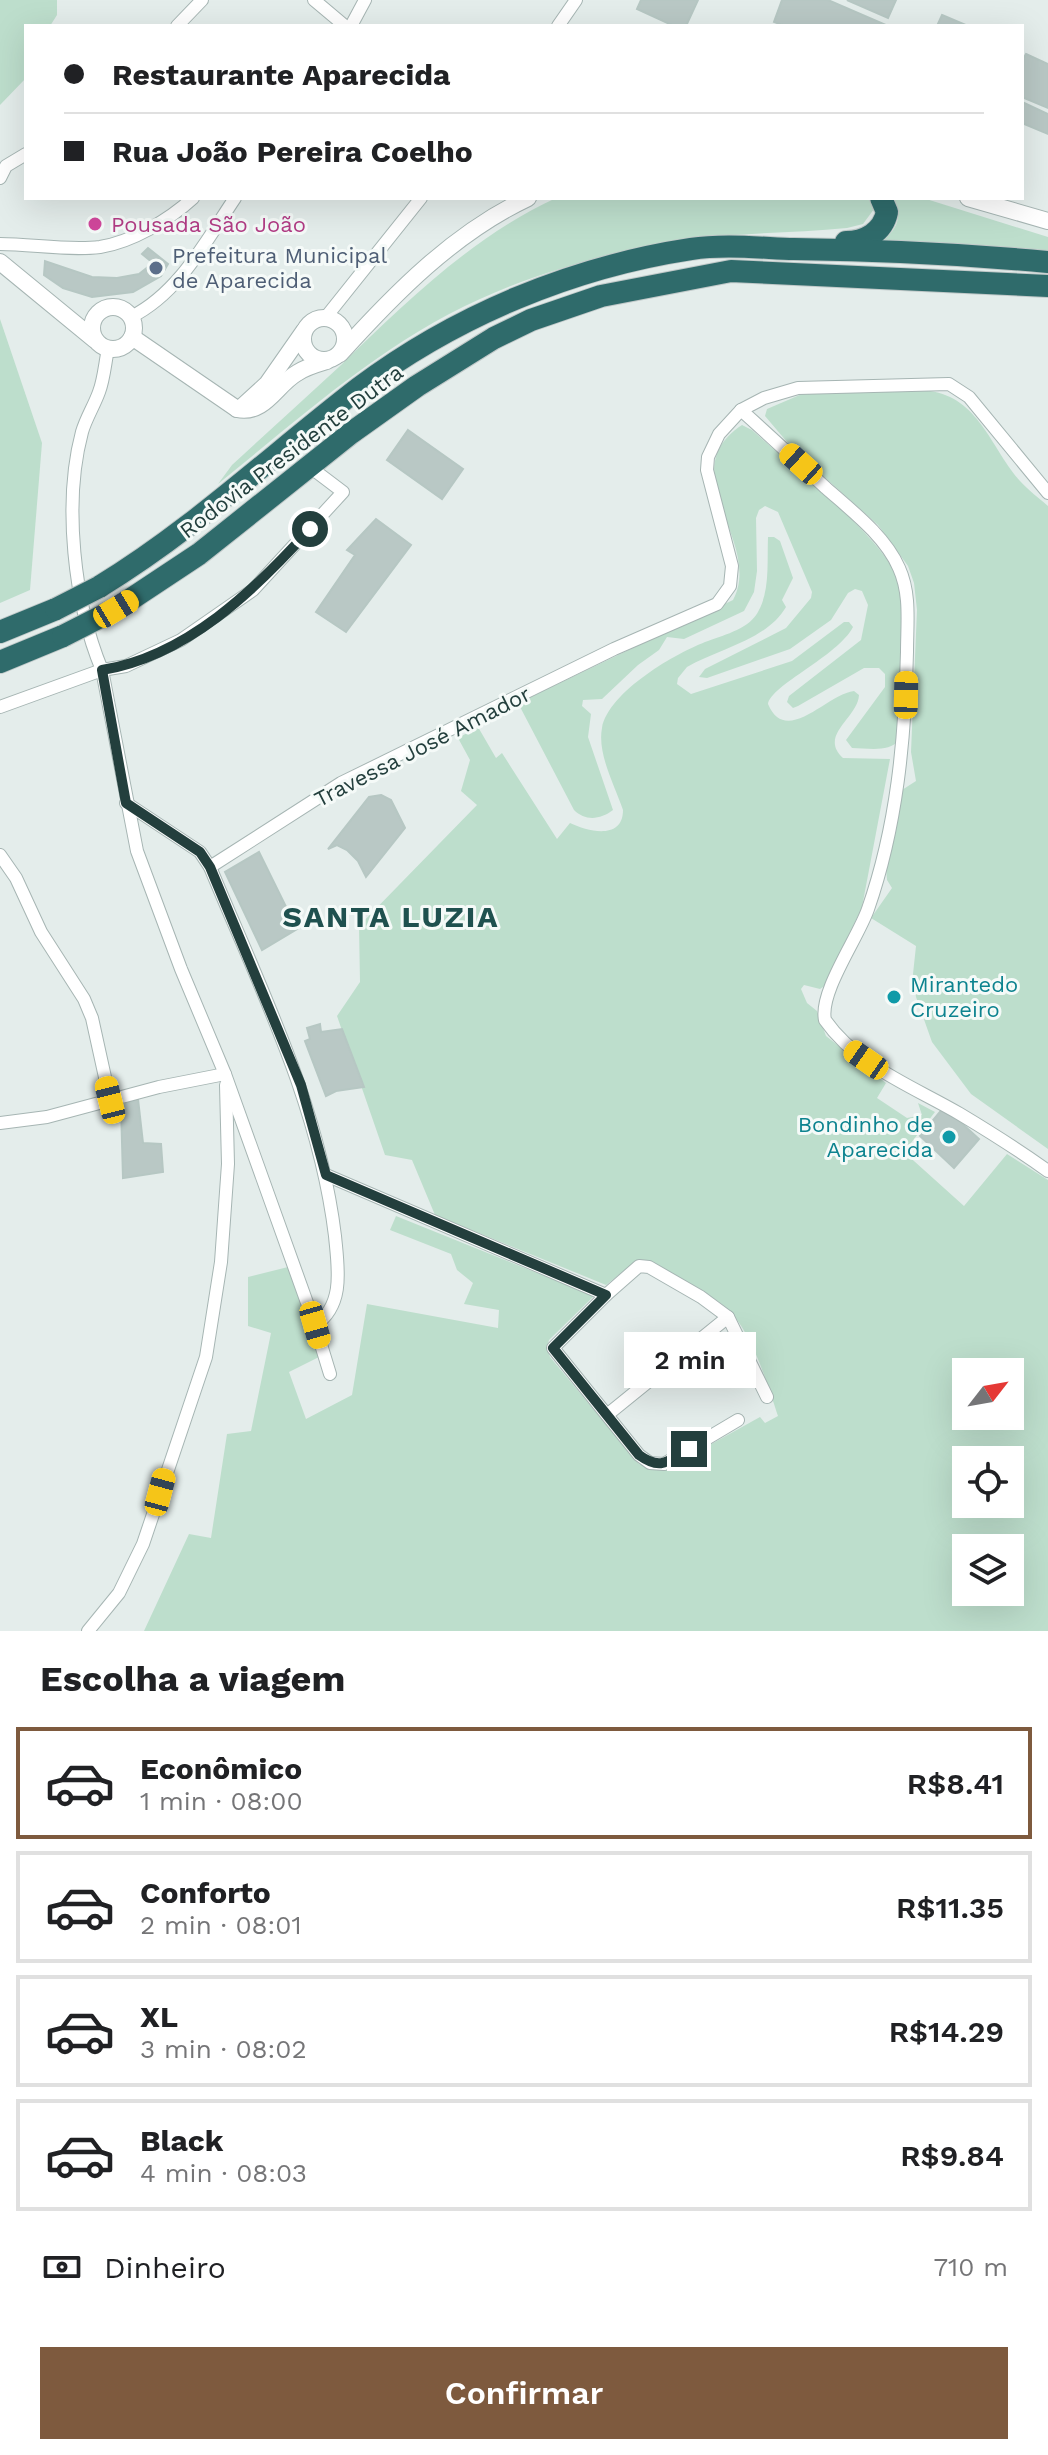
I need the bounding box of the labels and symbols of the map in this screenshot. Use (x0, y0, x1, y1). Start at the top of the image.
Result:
place label: Pousada São João (111, 212, 306, 237)
marker: Pousada São João (86, 215, 104, 233)
place label: Prefeitura Municipal de Aparecida (172, 243, 387, 293)
marker: Prefeitura Municipal de Aparecida (147, 259, 165, 277)
street label: Rodovia Presidente Dutra (175, 359, 408, 543)
car (775, 439, 827, 489)
route start (292, 511, 328, 547)
car (89, 586, 143, 632)
car (894, 671, 918, 719)
street label: Travessa José Amador (310, 681, 534, 812)
district label: SANTA LUZIA (282, 899, 500, 934)
place label: Mirantedo Cruzeiro (910, 972, 1018, 1022)
marker: Mirantedo Cruzeiro (885, 988, 903, 1006)
car (839, 1036, 893, 1084)
car (93, 1074, 127, 1126)
place label: Bondinho de Aparecida (798, 1112, 933, 1162)
marker: Bondinho de Aparecida (940, 1128, 958, 1146)
car (297, 1299, 333, 1351)
callout: 2 min (623, 1333, 755, 1389)
north arrow (952, 1358, 1024, 1430)
route end (671, 1431, 707, 1467)
car (142, 1466, 178, 1518)

